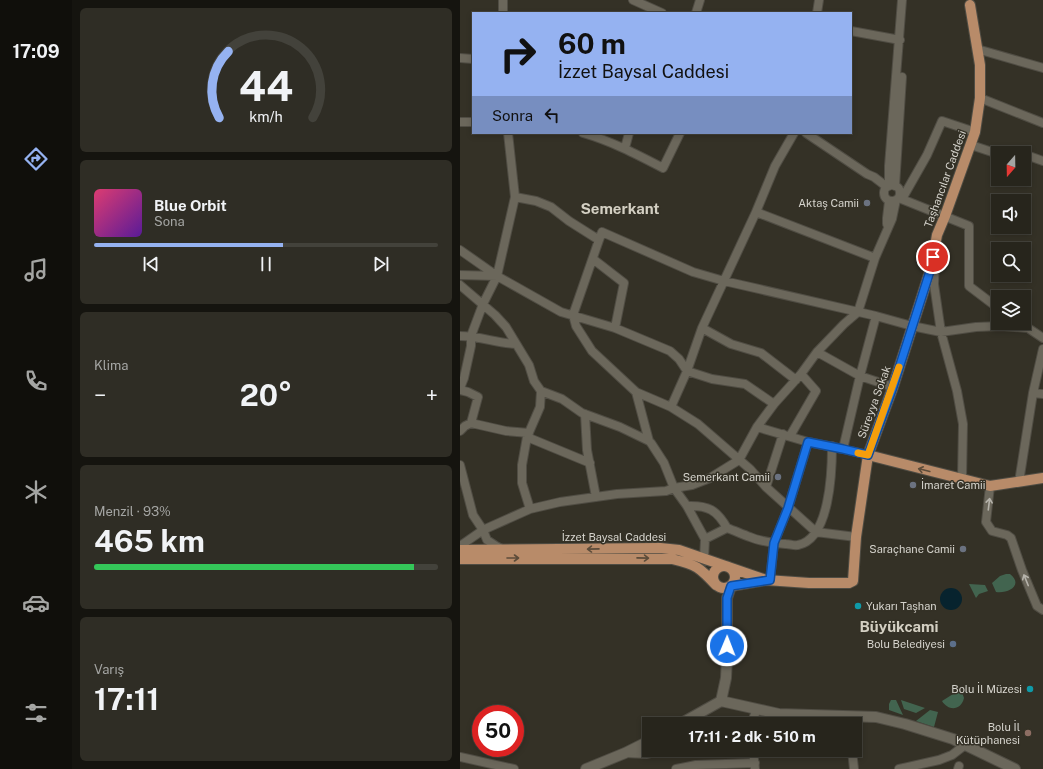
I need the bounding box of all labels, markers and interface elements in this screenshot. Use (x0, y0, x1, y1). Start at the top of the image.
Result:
text: 60 m (558, 27, 626, 60)
icon: right (492, 28, 544, 80)
text: 17:09 (12, 41, 60, 62)
text: 44 (239, 61, 293, 110)
text: İzzet Baysal Caddesi (558, 61, 729, 82)
icon: left (541, 104, 563, 126)
text: Sonra (492, 107, 533, 124)
text: km/h (249, 108, 283, 125)
street label: Taşhancılar Caddesi (922, 129, 969, 229)
icon: directions (22, 145, 50, 173)
north arrow (991, 146, 1031, 186)
map controls (991, 146, 1031, 330)
button: sound (991, 194, 1031, 234)
text: Blue Orbit (154, 197, 227, 214)
place label: Aktaş Camii (798, 197, 859, 210)
marker: Aktaş Camii (862, 198, 872, 208)
district label: Semerkant (580, 200, 660, 217)
text: Sona (154, 214, 185, 229)
pin (916, 240, 950, 274)
button: search (991, 242, 1031, 282)
icon: arrive (922, 246, 944, 268)
icon: previous (140, 253, 162, 275)
icon: pause (255, 253, 277, 275)
icon: next (370, 253, 392, 275)
icon: music (22, 256, 50, 284)
button: layers (991, 290, 1031, 330)
text: Klima (94, 358, 128, 373)
street label: Süreyya Sokak (855, 364, 893, 440)
icon: phone (22, 367, 50, 395)
text: 20° (240, 377, 292, 413)
text: − (94, 382, 106, 408)
text: + (426, 382, 438, 408)
one-way arrow (918, 466, 931, 473)
place label: Semerkant Camii (683, 471, 770, 483)
marker: Semerkant Camii (773, 472, 783, 482)
icon: climate (22, 478, 50, 506)
place label: İmaret Camii (921, 478, 985, 491)
marker: İmaret Camii (908, 480, 918, 490)
one-way arrow (985, 498, 992, 511)
text: Menzil · 93% (94, 504, 171, 519)
text: 465 km (94, 523, 205, 559)
street label: İzzet Baysal Caddesi (562, 530, 666, 543)
place label: Saraçhane Camii (869, 543, 955, 556)
marker: Saraçhane Camii (958, 544, 968, 554)
one-way arrow (587, 545, 600, 553)
one-way arrow (506, 554, 519, 562)
one-way arrow (636, 554, 649, 562)
one-way arrow (1022, 575, 1029, 587)
icon: car (22, 589, 50, 617)
place label: Yukarı Taşhan (866, 600, 937, 613)
marker: Yukarı Taşhan (853, 601, 863, 611)
district label: Büyükcami (860, 618, 939, 635)
position arrow (706, 625, 748, 667)
place label: Bolu Belediyesi (867, 638, 945, 650)
marker: Bolu Belediyesi (948, 639, 958, 649)
text: Varış (94, 662, 124, 677)
text: 17:11 (94, 681, 159, 717)
place label: Bolu İl Müzesi (951, 682, 1022, 695)
marker: Bolu İl Müzesi (1025, 684, 1035, 694)
icon: filters (22, 699, 50, 727)
speed limit sign: 50 (472, 705, 524, 757)
place label: Bolu İl Kütüphanesi (956, 720, 1020, 746)
text: 17:11 · 2 dk · 510 m (688, 728, 816, 745)
marker: Bolu İl Kütüphanesi (1023, 728, 1033, 738)

